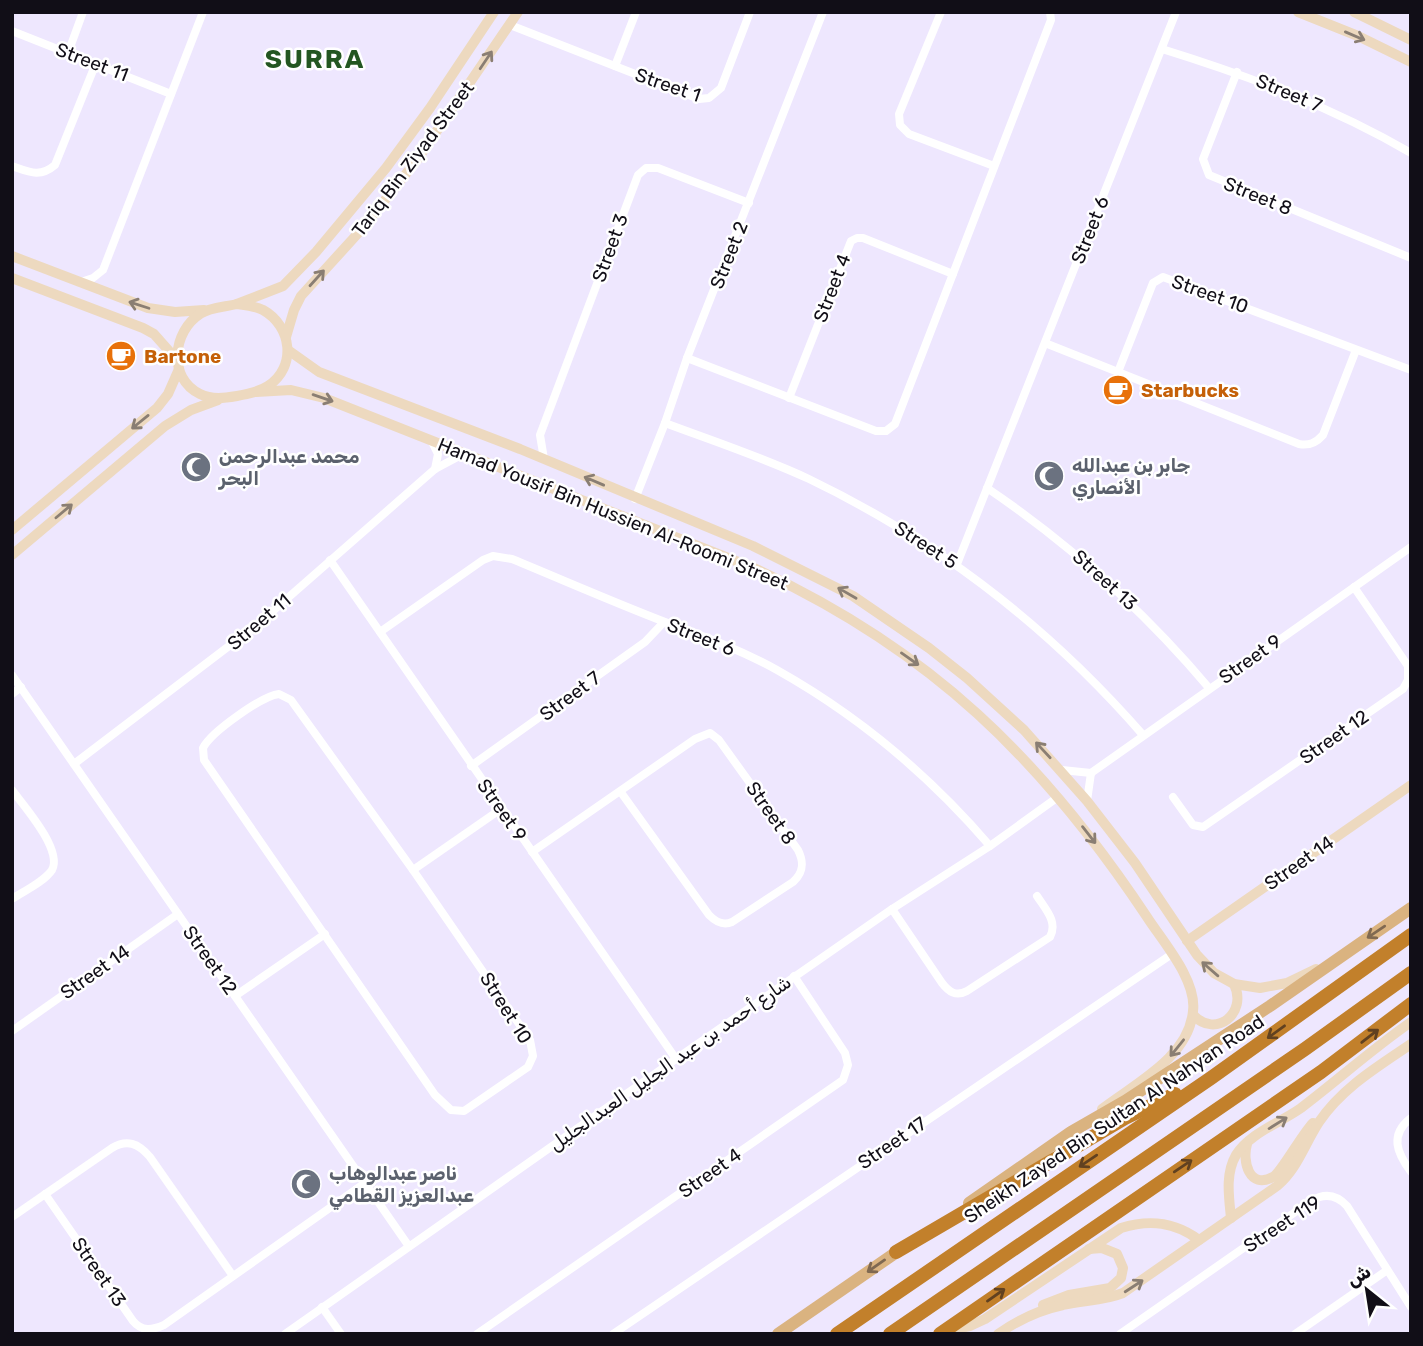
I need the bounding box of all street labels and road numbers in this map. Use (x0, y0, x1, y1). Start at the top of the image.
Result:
street label: Street 11 (52, 38, 132, 86)
street label: Street 1 (632, 63, 704, 107)
street label: Street 7 (1253, 69, 1326, 117)
street label: Tariq Bin Ziyad Street (347, 76, 479, 241)
street label: Street 8 (1220, 172, 1296, 220)
street label: Street 6 (1066, 193, 1114, 267)
street label: Street 3 (587, 211, 633, 285)
street label: Street 2 (705, 218, 753, 292)
street label: Street 4 (808, 250, 856, 325)
street label: Street 10 (1169, 270, 1251, 318)
street label: Hamad Yousif Bin Hussien Al-Roomi Street (434, 433, 792, 595)
street label: Street 5 (890, 516, 962, 574)
street label: Street 13 (1068, 545, 1142, 615)
street label: Street 11 (223, 589, 295, 655)
street label: Street 6 (664, 613, 738, 661)
street label: Street 9 (1214, 629, 1286, 689)
street label: Street 7 (535, 666, 605, 726)
street label: Street 12 (1295, 705, 1373, 769)
street label: Street 9 (472, 774, 532, 846)
street label: Street 8 (741, 777, 801, 849)
street label: Street 14 (1260, 831, 1338, 895)
street label: Street 12 (178, 921, 242, 999)
street label: Street 14 (56, 940, 134, 1004)
street label: Street 10 (475, 968, 537, 1048)
street label: شارع أحمد بن عبد الجليل العبدالجليل (544, 970, 797, 1157)
street label: Sheikh Zayed Bin Sultan Al Nahyan Road (960, 1010, 1268, 1228)
street label: Street 17 (853, 1112, 931, 1174)
street label: Street 4 (674, 1143, 746, 1203)
street label: Street 119 (1239, 1191, 1325, 1257)
street label: Street 13 (67, 1233, 131, 1311)

